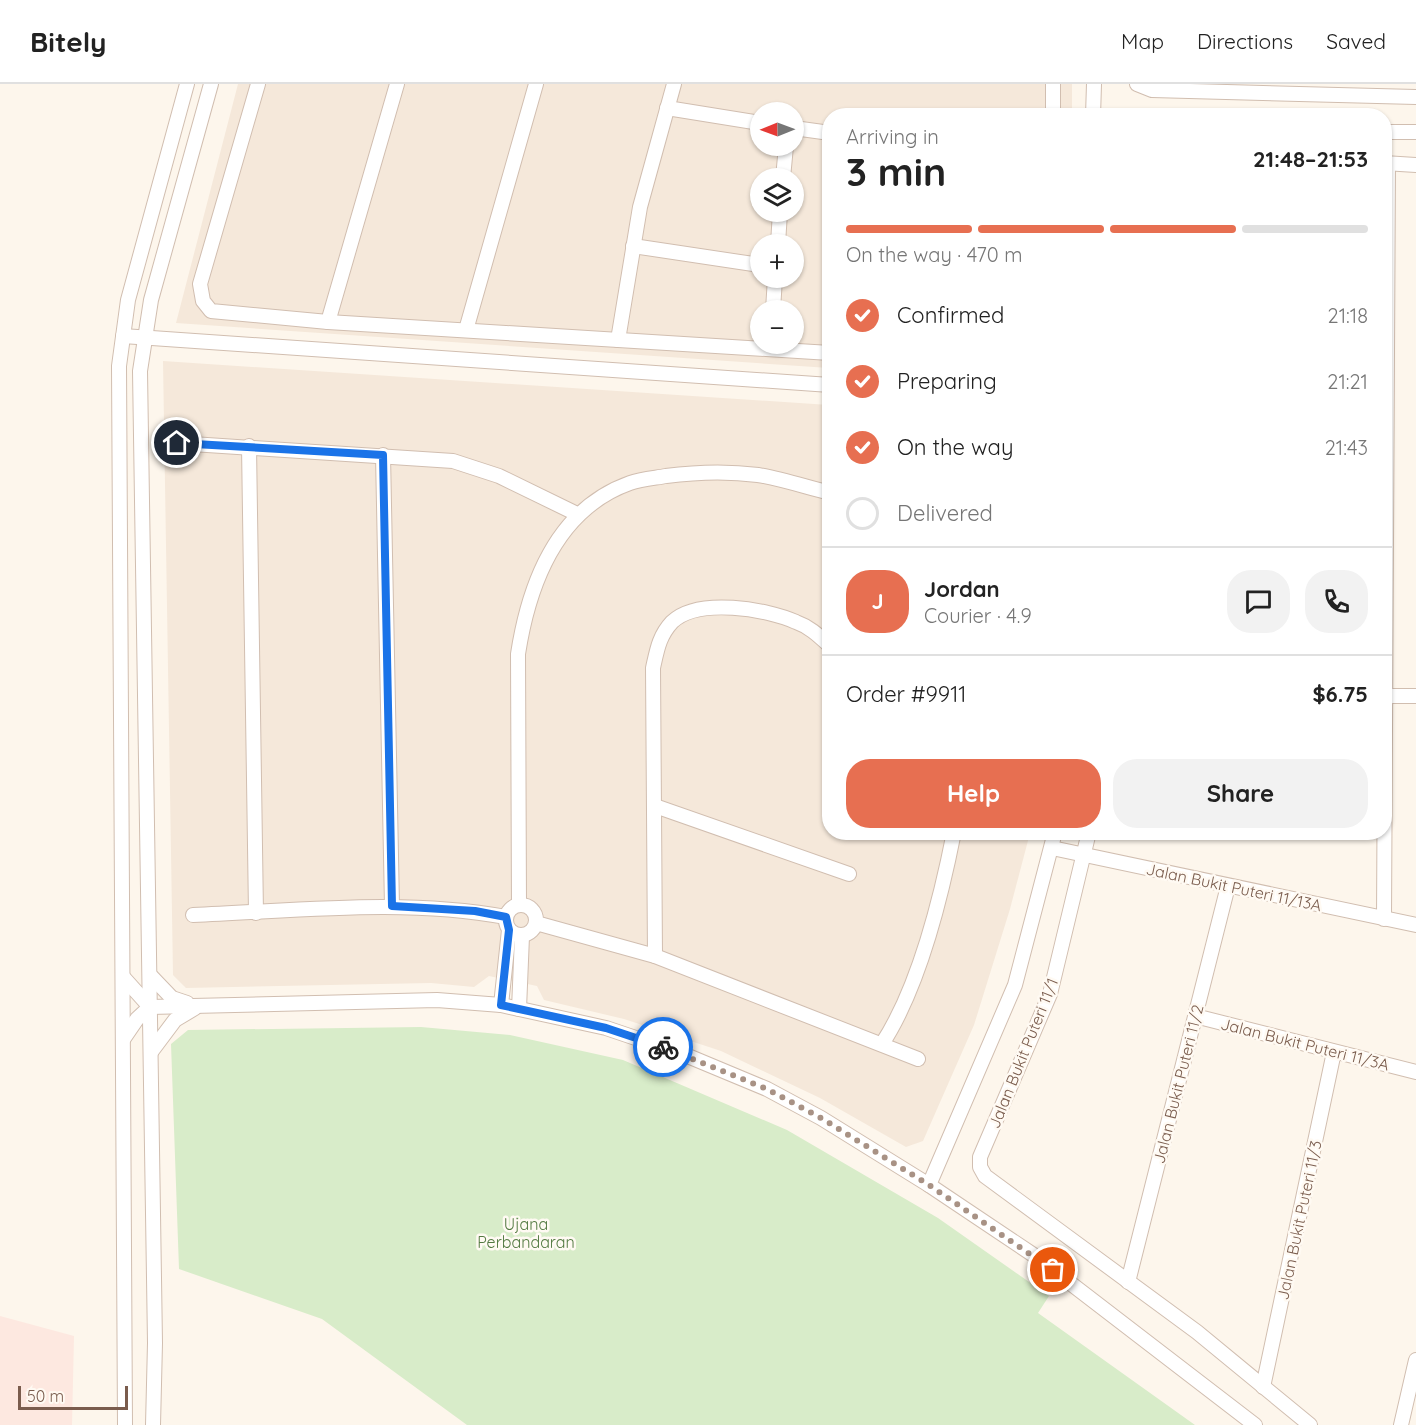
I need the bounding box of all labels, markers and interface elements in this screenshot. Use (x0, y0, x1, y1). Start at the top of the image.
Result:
text: Bitely (30, 24, 106, 59)
text: Map (1121, 28, 1164, 54)
text: Directions (1197, 28, 1293, 54)
text: Saved (1326, 28, 1386, 54)
north arrow (750, 102, 804, 156)
map controls (750, 102, 804, 354)
text: Arriving in (846, 124, 939, 149)
text: 21:48–21:53 (1253, 145, 1368, 173)
text: 3 min (846, 147, 946, 196)
button: layers (750, 168, 804, 222)
button: + (750, 234, 804, 288)
text: On the way · 470 m (846, 242, 1022, 267)
icon: check (846, 299, 879, 332)
button: − (750, 300, 804, 354)
text: Confirmed (897, 301, 1004, 329)
text: 21:18 (1328, 303, 1368, 328)
icon: check (846, 365, 879, 398)
text: Preparing (897, 367, 997, 395)
text: 21:21 (1327, 369, 1368, 394)
pin (151, 417, 202, 468)
icon: home (160, 426, 193, 459)
icon: check (846, 431, 879, 464)
text: On the way (897, 433, 1013, 461)
text: 21:43 (1325, 435, 1368, 460)
text: Delivered (897, 499, 993, 527)
button: chat (1227, 570, 1290, 633)
button: phone (1305, 570, 1368, 633)
text: Jordan (924, 575, 1000, 603)
text: J (871, 587, 884, 615)
text: Courier · 4.9 (924, 603, 1032, 628)
text: Order #9911 (846, 680, 966, 708)
text: $6.75 (1312, 680, 1368, 708)
button: Help (846, 759, 1101, 828)
button: Share (1113, 759, 1368, 828)
street label: Jalan Bukit Puteri 11/13A (1144, 859, 1324, 915)
street label: Jalan Bukit Puteri 11/1 (984, 975, 1062, 1131)
street label: Jalan Bukit Puteri 11/2 (1149, 1002, 1207, 1166)
street label: Jalan Bukit Puteri 11/3A (1219, 1013, 1391, 1075)
courier (633, 1017, 693, 1077)
icon: bike (647, 1031, 680, 1064)
street label: Jalan Bukit Puteri 11/3 (1272, 1138, 1326, 1302)
park label: Ujana Perbandaran (477, 1214, 575, 1252)
pin (1027, 1244, 1078, 1295)
icon: bag (1036, 1253, 1069, 1286)
scale bar (18, 1383, 128, 1410)
text: 50 m (27, 1386, 64, 1406)

